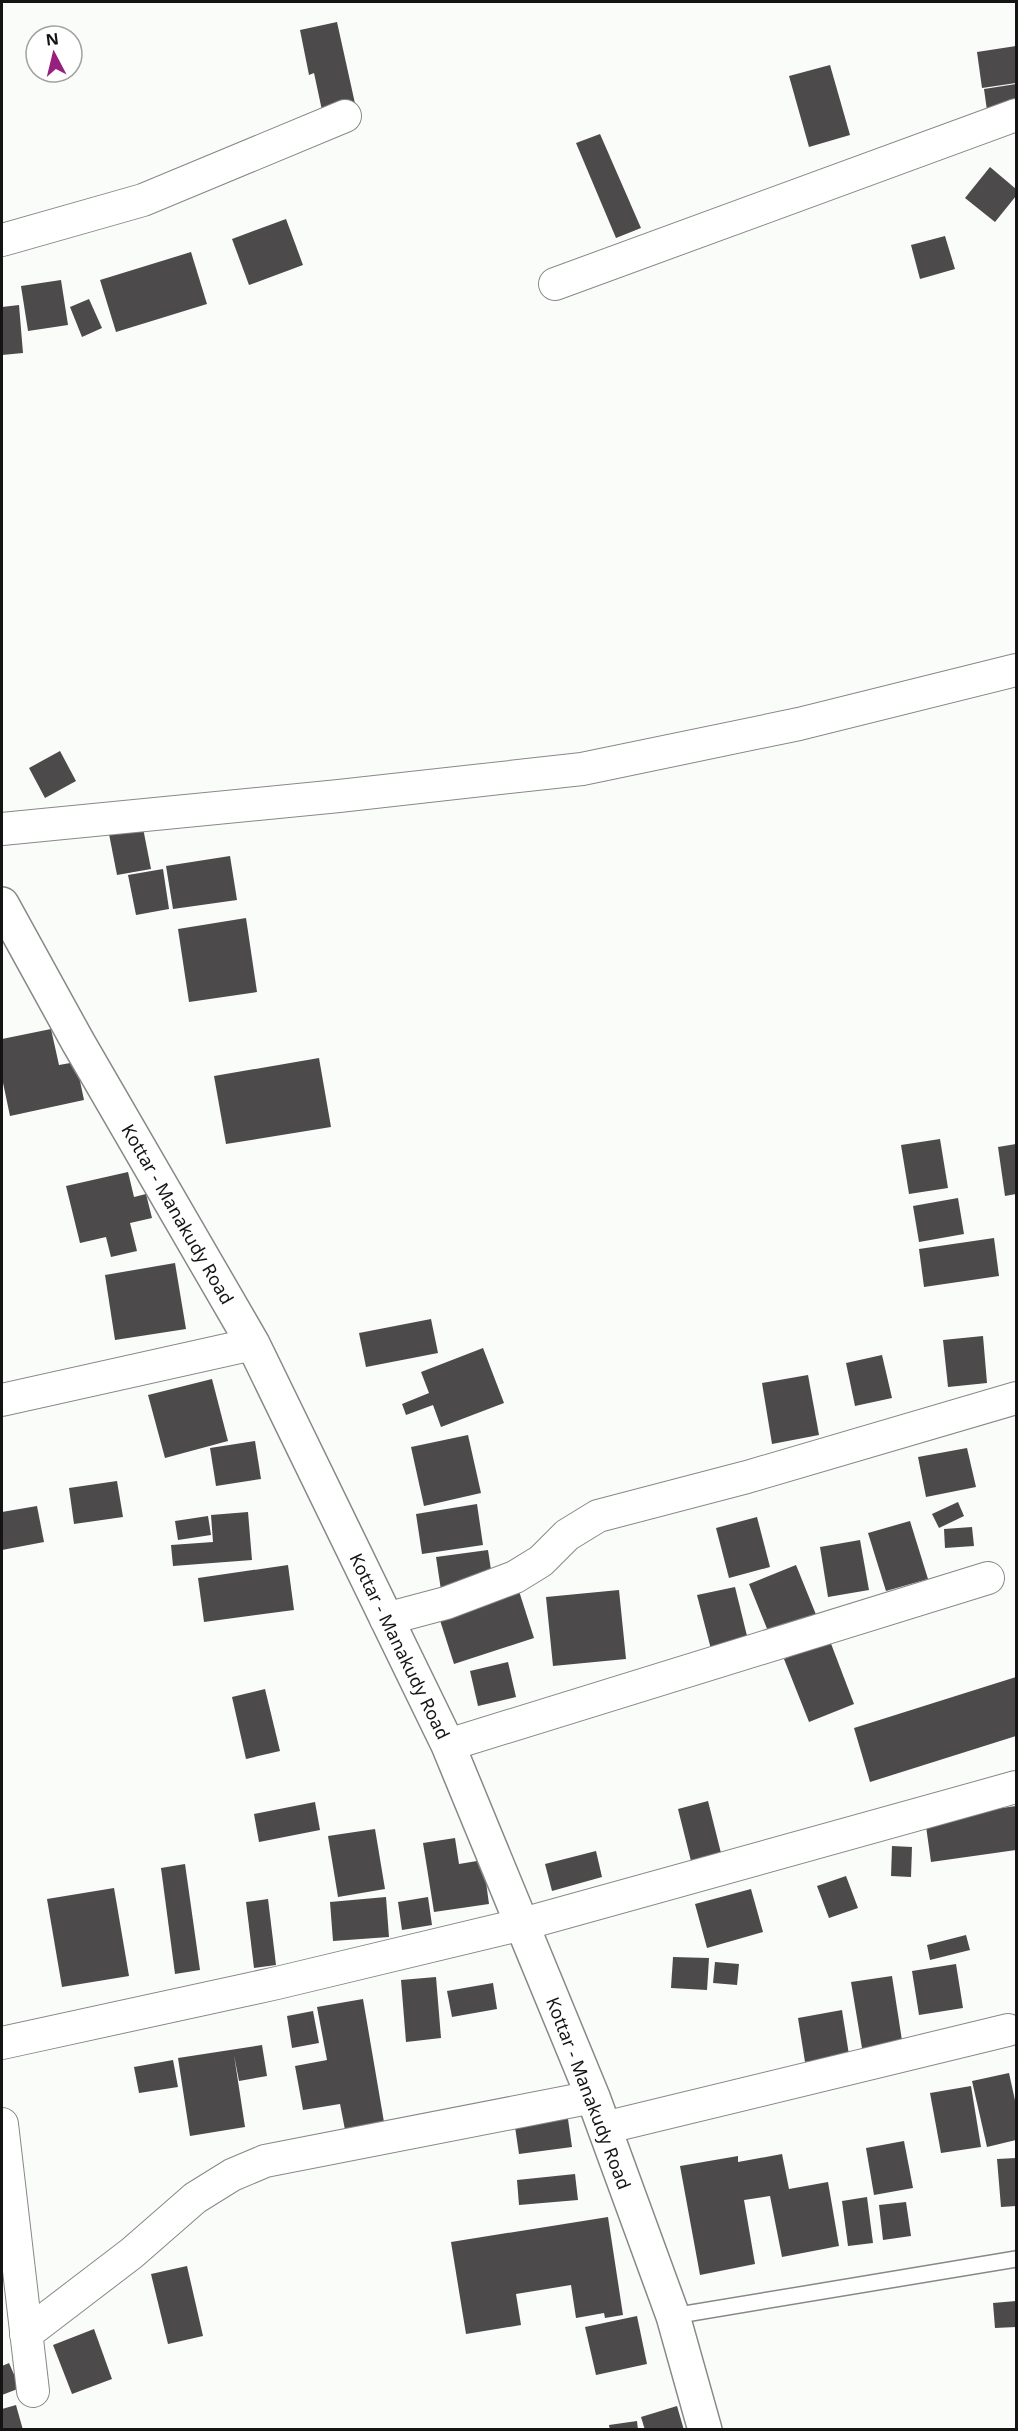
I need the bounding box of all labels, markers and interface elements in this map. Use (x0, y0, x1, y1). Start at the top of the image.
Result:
north arrow (24, 24, 84, 84)
text: N (44, 27, 60, 51)
street label: Kottar - Manakudy Road (117, 1120, 239, 1308)
street label: Kottar - Manakudy Road (344, 1549, 456, 1743)
street label: Kottar - Manakudy Road (541, 1993, 637, 2193)

